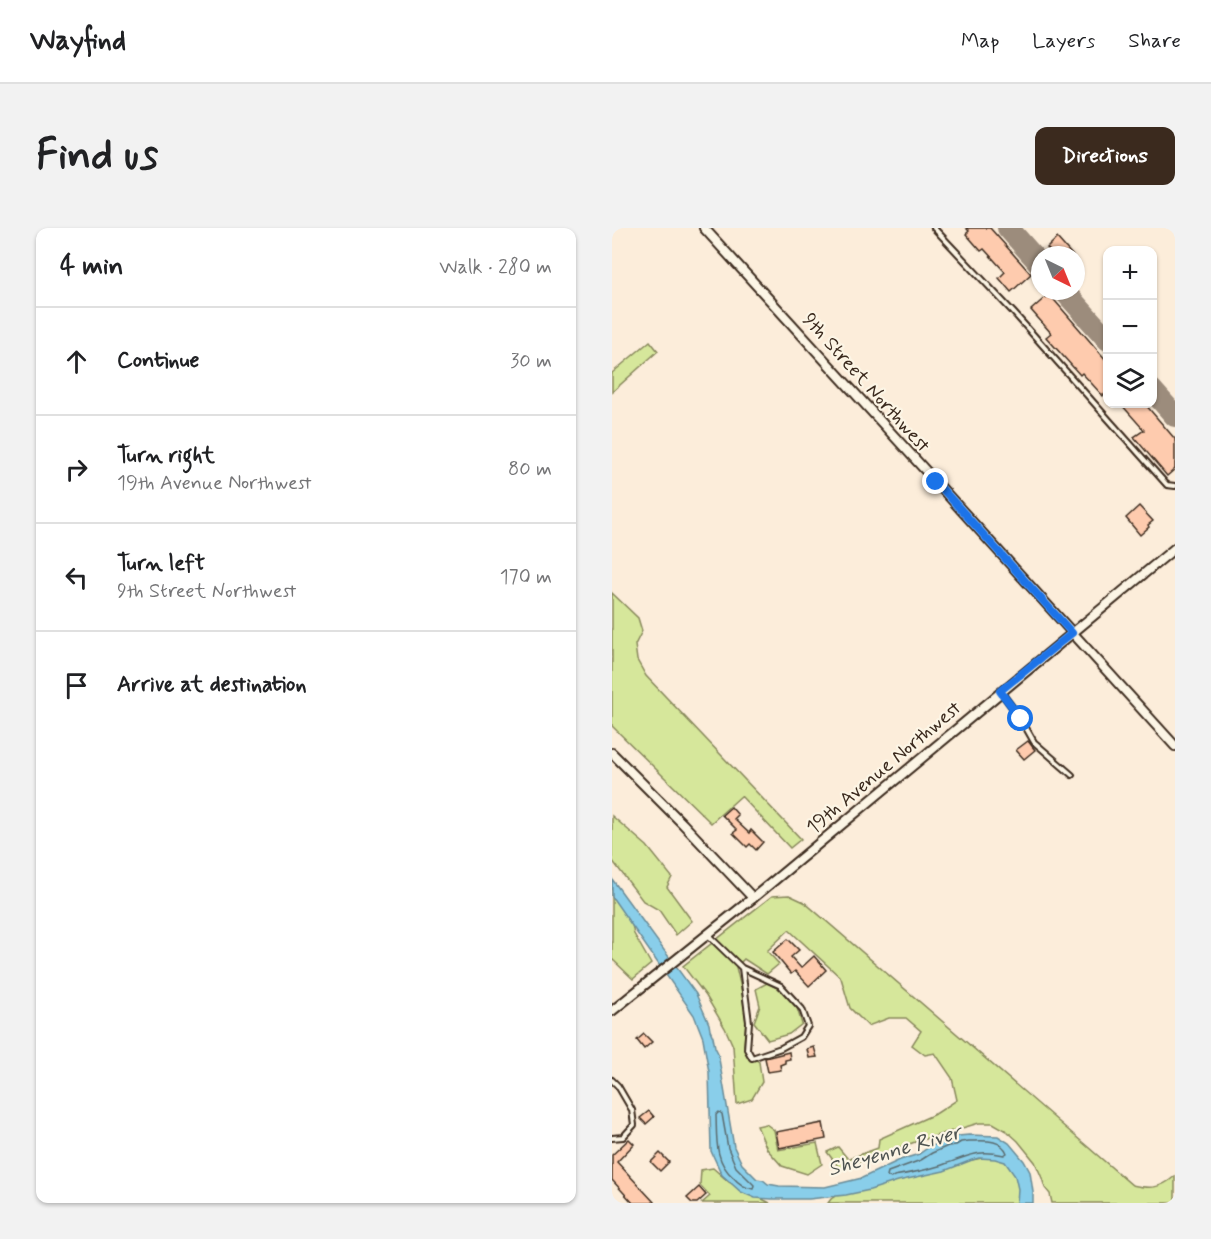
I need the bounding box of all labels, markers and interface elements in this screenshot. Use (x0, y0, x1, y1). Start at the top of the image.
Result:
text: Wayfind (30, 23, 126, 60)
text: Map (961, 27, 999, 55)
text: Layers (1032, 27, 1095, 55)
text: Share (1128, 27, 1181, 55)
button: Directions (1035, 127, 1175, 185)
text: Find us (36, 129, 158, 184)
north arrow (1031, 246, 1085, 300)
map controls (1103, 246, 1157, 408)
button: + (1103, 246, 1157, 300)
text: 4 min (60, 250, 123, 284)
text: Walk · 280 m (439, 254, 552, 281)
button: − (1103, 300, 1157, 354)
street label: 9th Street Northwest (796, 307, 936, 459)
icon: ahead (60, 345, 93, 378)
text: Continue (117, 347, 199, 375)
text: 30 m (510, 348, 552, 375)
button: layers (1103, 354, 1157, 408)
text: Turn right (117, 442, 215, 470)
icon: right (60, 453, 93, 486)
text: 80 m (508, 456, 552, 483)
route end (922, 468, 948, 494)
text: 19th Avenue Northwest (117, 470, 312, 497)
text: Turn left (117, 550, 205, 578)
icon: left (60, 561, 93, 594)
text: 170 m (500, 564, 552, 591)
text: 9th Street Northwest (117, 578, 296, 605)
icon: arrive (60, 669, 93, 702)
text: Arrive at destination (117, 671, 307, 699)
street label: 19th Avenue Northwest (801, 695, 967, 841)
route start (1007, 705, 1033, 731)
water label: Sheyenne River (824, 1118, 967, 1183)

